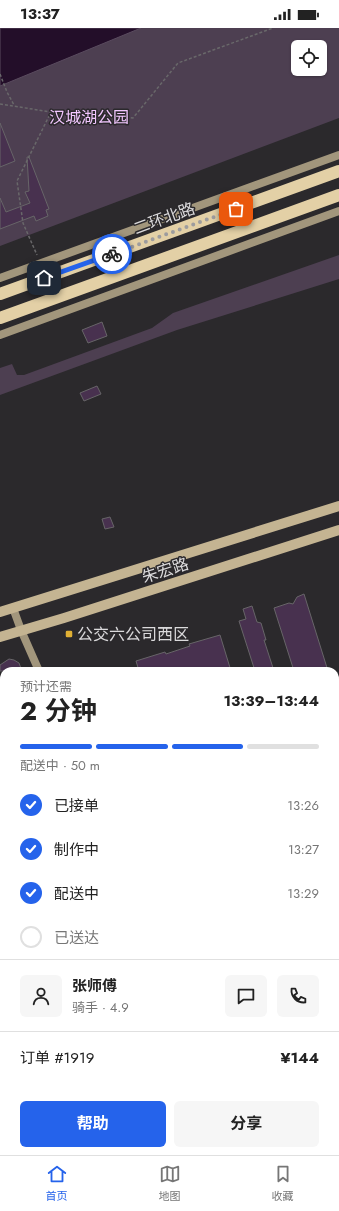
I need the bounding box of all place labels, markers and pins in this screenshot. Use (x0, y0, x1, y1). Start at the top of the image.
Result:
pin (219, 192, 253, 226)
pin (27, 261, 61, 295)
place label: 公交六公司西区 (77, 623, 189, 646)
marker: 公交六公司西区 (64, 629, 74, 639)

